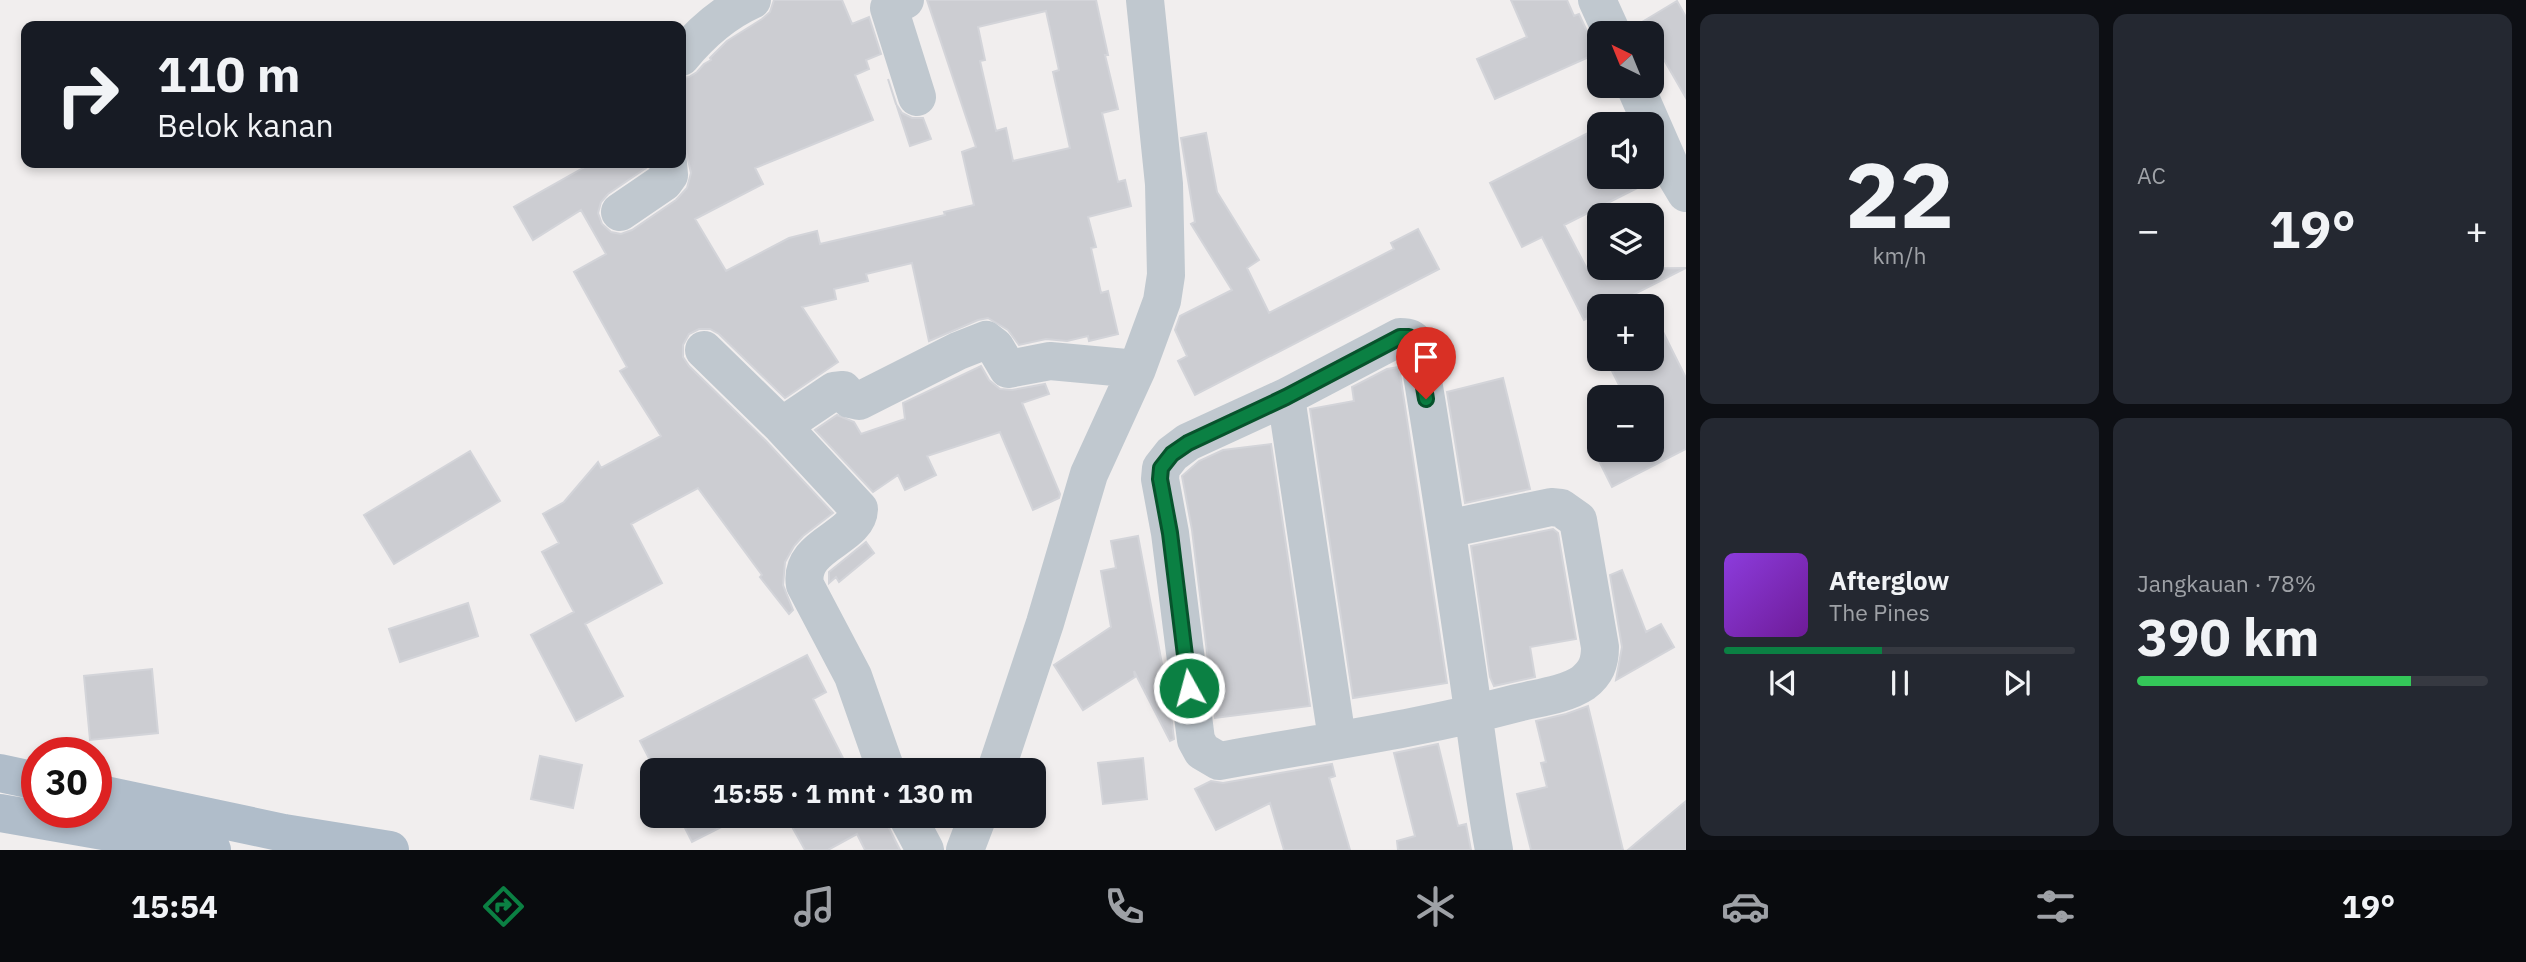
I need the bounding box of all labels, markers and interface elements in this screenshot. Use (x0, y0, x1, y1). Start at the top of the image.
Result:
north arrow (1587, 21, 1664, 98)
map controls (1587, 21, 1664, 462)
text: 110 m (157, 42, 301, 105)
icon: right (42, 49, 133, 140)
text: Belok kanan (157, 104, 334, 146)
button: sound (1587, 112, 1664, 189)
text: 22 (1845, 135, 1954, 253)
text: AC (2137, 160, 2166, 190)
text: 19° (2269, 195, 2356, 262)
button: layers (1587, 203, 1664, 280)
text: − (2137, 205, 2160, 254)
text: + (2465, 205, 2488, 254)
text: km/h (1872, 240, 1927, 270)
button: + (1587, 294, 1664, 371)
pin (1396, 327, 1456, 399)
icon: arrive (1407, 338, 1445, 376)
button: − (1587, 385, 1664, 462)
text: Afterglow (1829, 563, 1949, 597)
text: Jangkauan · 78% (2137, 568, 2316, 598)
text: The Pines (1829, 597, 1930, 627)
text: 390 km (2137, 603, 2319, 670)
position arrow (1152, 651, 1226, 725)
icon: previous (1764, 664, 1802, 702)
icon: pause (1881, 664, 1919, 702)
icon: next (1998, 664, 2036, 702)
speed limit sign: 30 (21, 737, 112, 828)
text: 15:55 · 1 mnt · 130 m (713, 776, 973, 810)
icon: directions (479, 882, 528, 931)
icon: music (790, 882, 839, 931)
icon: phone (1100, 882, 1149, 931)
icon: climate (1411, 882, 1460, 931)
icon: car (1721, 882, 1770, 931)
icon: filters (2031, 882, 2080, 931)
text: 15:54 (131, 885, 218, 927)
text: 19° (2342, 885, 2395, 927)

